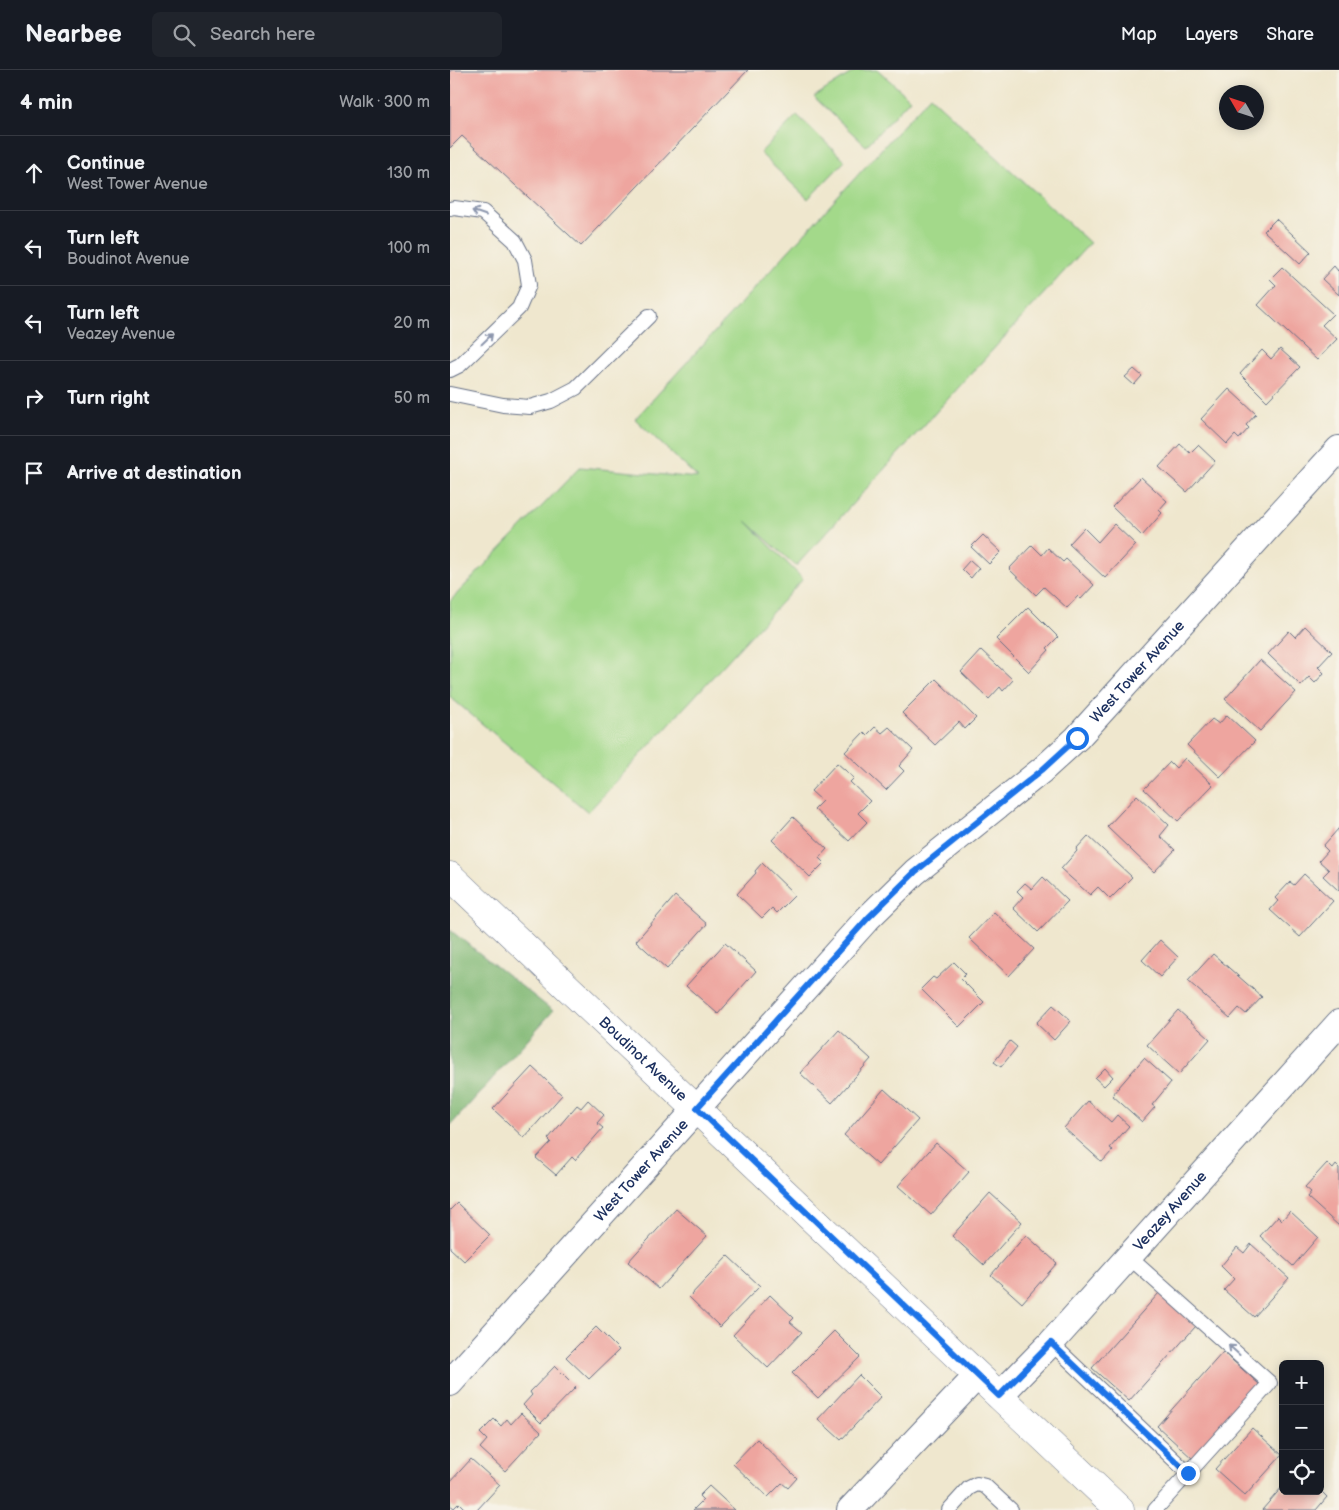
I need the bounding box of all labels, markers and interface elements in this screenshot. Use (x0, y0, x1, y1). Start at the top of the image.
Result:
search box (152, 12, 502, 57)
text: Nearbee (25, 20, 122, 49)
icon: search (170, 21, 198, 49)
text: Search here (210, 23, 315, 46)
text: Map (1121, 24, 1157, 45)
text: Layers (1185, 24, 1238, 45)
text: Share (1266, 24, 1314, 45)
north arrow (1219, 85, 1264, 130)
text: 4 min (20, 90, 73, 115)
text: Walk · 300 m (339, 93, 430, 112)
text: Continue (67, 152, 145, 175)
icon: ahead (20, 159, 48, 187)
text: 130 m (387, 164, 430, 183)
text: West Tower Avenue (67, 175, 208, 194)
one-way arrow (471, 208, 487, 218)
text: Turn left (67, 227, 139, 250)
icon: left (20, 234, 48, 262)
text: 100 m (387, 239, 430, 258)
text: Boudinot Avenue (67, 250, 190, 269)
text: Turn left (67, 302, 139, 325)
icon: left (20, 309, 48, 337)
text: 20 m (394, 314, 430, 333)
text: Veazey Avenue (67, 325, 175, 344)
one-way arrow (481, 333, 493, 345)
icon: right (20, 384, 48, 412)
text: Turn right (67, 387, 150, 410)
text: 50 m (394, 389, 430, 408)
icon: arrive (20, 459, 48, 487)
text: Arrive at destination (67, 462, 242, 485)
street label: West Tower Avenue (1086, 617, 1189, 727)
route start (1066, 727, 1089, 750)
street label: Boudinot Avenue (595, 1013, 691, 1106)
street label: West Tower Avenue (590, 1115, 693, 1226)
street label: Veazey Avenue (1129, 1167, 1211, 1255)
one-way arrow (1227, 1345, 1240, 1356)
map controls (1279, 1360, 1324, 1495)
button: + (1279, 1360, 1324, 1405)
button: − (1279, 1405, 1324, 1450)
button: locate (1279, 1450, 1324, 1495)
route end (1177, 1462, 1200, 1485)

